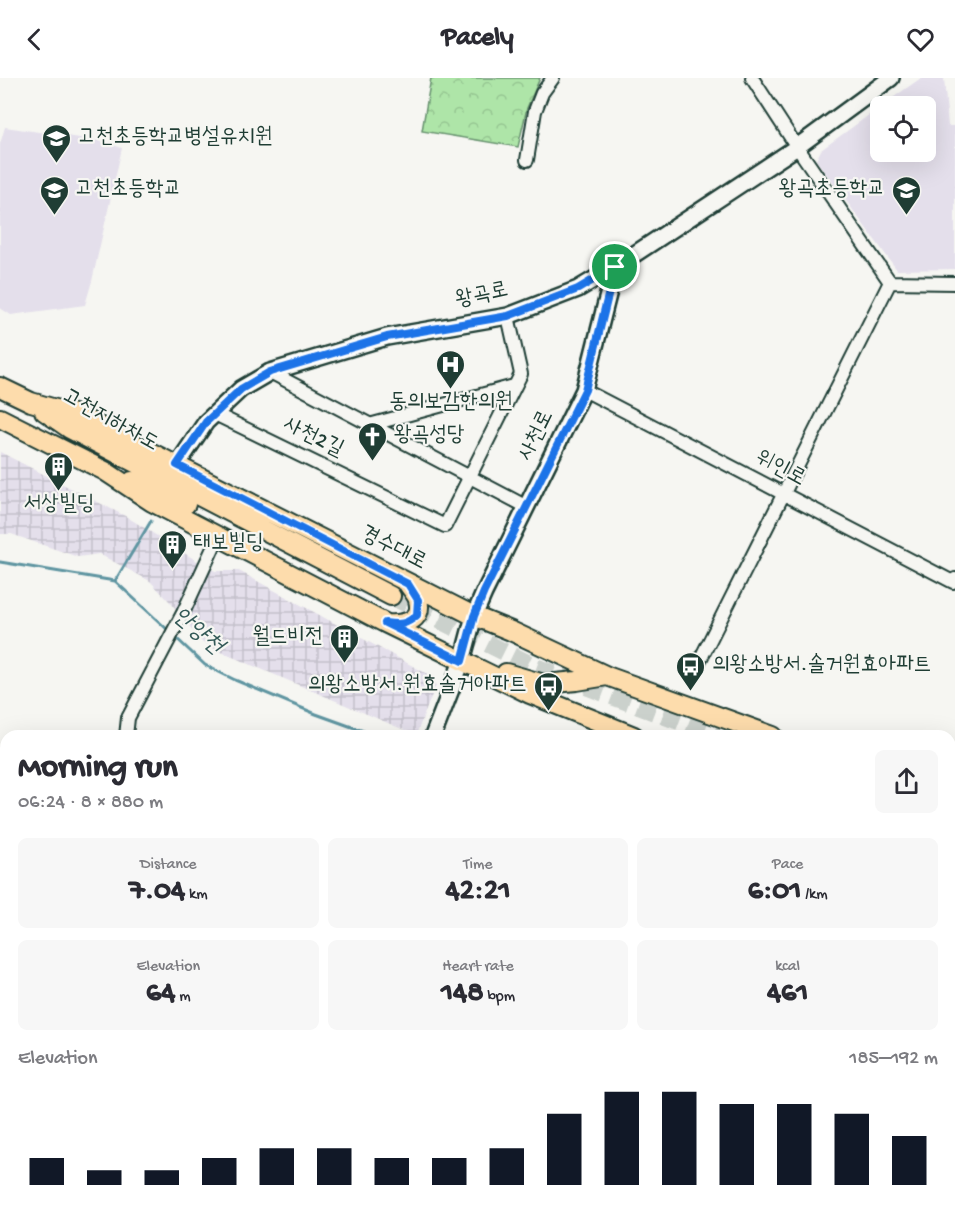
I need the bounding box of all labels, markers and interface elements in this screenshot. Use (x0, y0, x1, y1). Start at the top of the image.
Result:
icon: back (18, 23, 51, 56)
text: Pacely (441, 23, 514, 55)
icon: heart (904, 23, 937, 56)
map controls (870, 96, 936, 162)
button: locate (870, 96, 936, 162)
school or university icon: 고천초등학교병설유치원 (41, 122, 73, 164)
place label: 고천초등학교병설유치원 (78, 125, 273, 151)
school or university icon: 고천초등학교 (38, 174, 70, 216)
school or university icon: 왕곡초등학교 (890, 174, 922, 216)
place label: 고천초등학교 (75, 177, 181, 203)
place label: 왕곡초등학교 (779, 177, 885, 203)
pin (589, 241, 640, 292)
icon: arrive (598, 250, 631, 283)
street label: 왕곡로 (453, 278, 511, 314)
hospital icon: 동의보감한의원 (435, 348, 467, 390)
street label: 고천지하차도 (57, 384, 163, 458)
place label: 동의보감한의원 (389, 390, 513, 416)
street label: 사천로 (514, 406, 560, 466)
street label: 사천2길 (279, 412, 348, 464)
church icon: 왕곡성당 (357, 420, 389, 462)
place label: 왕곡성당 (394, 423, 465, 449)
street label: 위인로 (750, 445, 810, 493)
building icon: 서상빌딩 (43, 450, 75, 492)
place label: 서상빌딩 (24, 492, 94, 518)
street label: 경수대로 (356, 521, 430, 577)
building icon: 태보빌딩 (156, 528, 188, 570)
place label: 태보빌딩 (193, 531, 264, 557)
water label: 안양천 (165, 602, 231, 663)
building icon: 월드비전 (328, 622, 360, 664)
place label: 월드비전 (252, 625, 323, 651)
bus stop icon: 의왕소방서.솔거원효아파트 (675, 650, 707, 692)
place label: 의왕소방서.솔거원효아파트 (712, 652, 931, 679)
bus stop icon: 의왕소방서.원효솔거아파트 (532, 670, 564, 712)
place label: 의왕소방서.원효솔거아파트 (308, 672, 527, 699)
text: Morning run (18, 750, 178, 788)
button: share (875, 750, 938, 813)
text: 06:24 · 8 × 880 m (18, 792, 163, 815)
text: Distance (140, 856, 197, 875)
text: Time (463, 856, 493, 875)
text: Pace (772, 856, 803, 875)
text: 7.04 (129, 875, 185, 910)
text: 42:21 (445, 875, 511, 910)
text: 6:01 (748, 875, 801, 910)
text: km (185, 886, 208, 905)
text: /km (801, 886, 828, 905)
text: Elevation (137, 958, 200, 977)
text: Heart rate (442, 958, 514, 977)
text: kcal (775, 958, 800, 977)
text: 64 (146, 977, 175, 1012)
text: 148 (441, 977, 484, 1012)
text: 461 (767, 977, 808, 1012)
text: m (175, 988, 191, 1007)
text: bpm (484, 988, 515, 1007)
text: Elevation (18, 1048, 98, 1071)
text: 185–192 m (849, 1048, 938, 1071)

